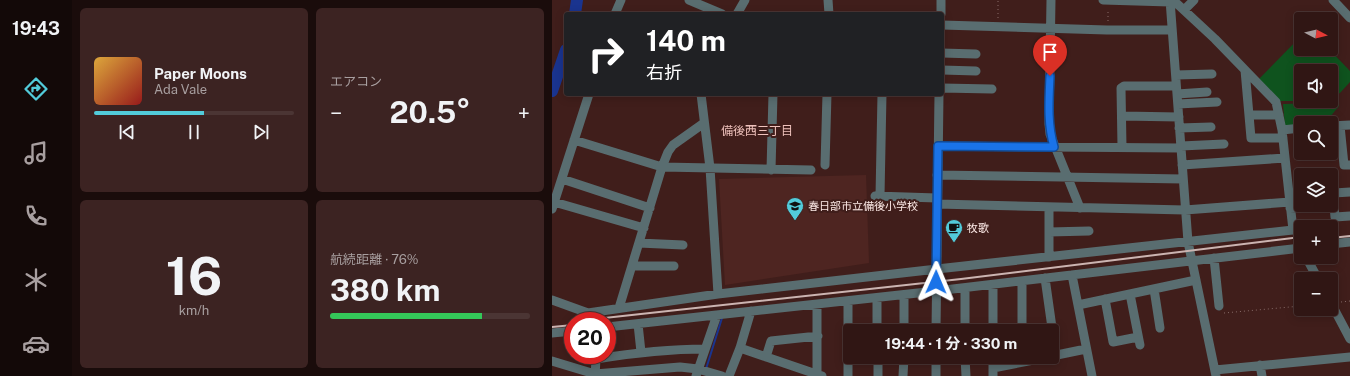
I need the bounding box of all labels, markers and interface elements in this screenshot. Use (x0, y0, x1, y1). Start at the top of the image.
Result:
north arrow (1294, 12, 1338, 56)
map controls (1294, 12, 1338, 316)
text: 19:43 (12, 18, 60, 39)
text: 140 m (646, 24, 726, 57)
icon: right (580, 28, 632, 80)
pin (1033, 35, 1067, 76)
icon: arrive (1039, 41, 1061, 63)
text: 右折 (646, 62, 682, 83)
button: sound (1294, 64, 1338, 108)
text: Paper Moons (154, 65, 247, 82)
text: エアコン (330, 74, 382, 89)
icon: directions (22, 75, 50, 103)
text: Ada Vale (154, 82, 207, 97)
text: 20.5° (390, 94, 470, 130)
text: − (330, 100, 342, 126)
text: + (518, 100, 530, 126)
button: search (1294, 116, 1338, 160)
icon: previous (116, 121, 138, 143)
icon: pause (183, 121, 205, 143)
icon: next (250, 121, 272, 143)
district label: 備後西三丁目 (721, 124, 793, 138)
icon: music (22, 139, 50, 167)
button: layers (1294, 168, 1338, 212)
school or university icon: 春日部市立備後小学校 (785, 196, 805, 221)
place label: 春日部市立備後小学校 (808, 200, 918, 212)
icon: phone (22, 202, 50, 230)
cafe icon: 牧歌 (944, 218, 964, 243)
button: + (1294, 220, 1338, 264)
place label: 牧歌 (967, 222, 989, 234)
text: 16 (166, 246, 222, 307)
text: 航続距離 · 76% (330, 252, 419, 267)
position arrow (915, 261, 957, 303)
icon: climate (22, 266, 50, 294)
text: 380 km (330, 272, 440, 308)
button: − (1294, 272, 1338, 316)
text: km/h (179, 303, 209, 318)
speed limit sign: 20 (564, 312, 616, 364)
icon: car (22, 330, 50, 358)
text: 19:44 · 1 分 · 330 m (885, 335, 1017, 352)

